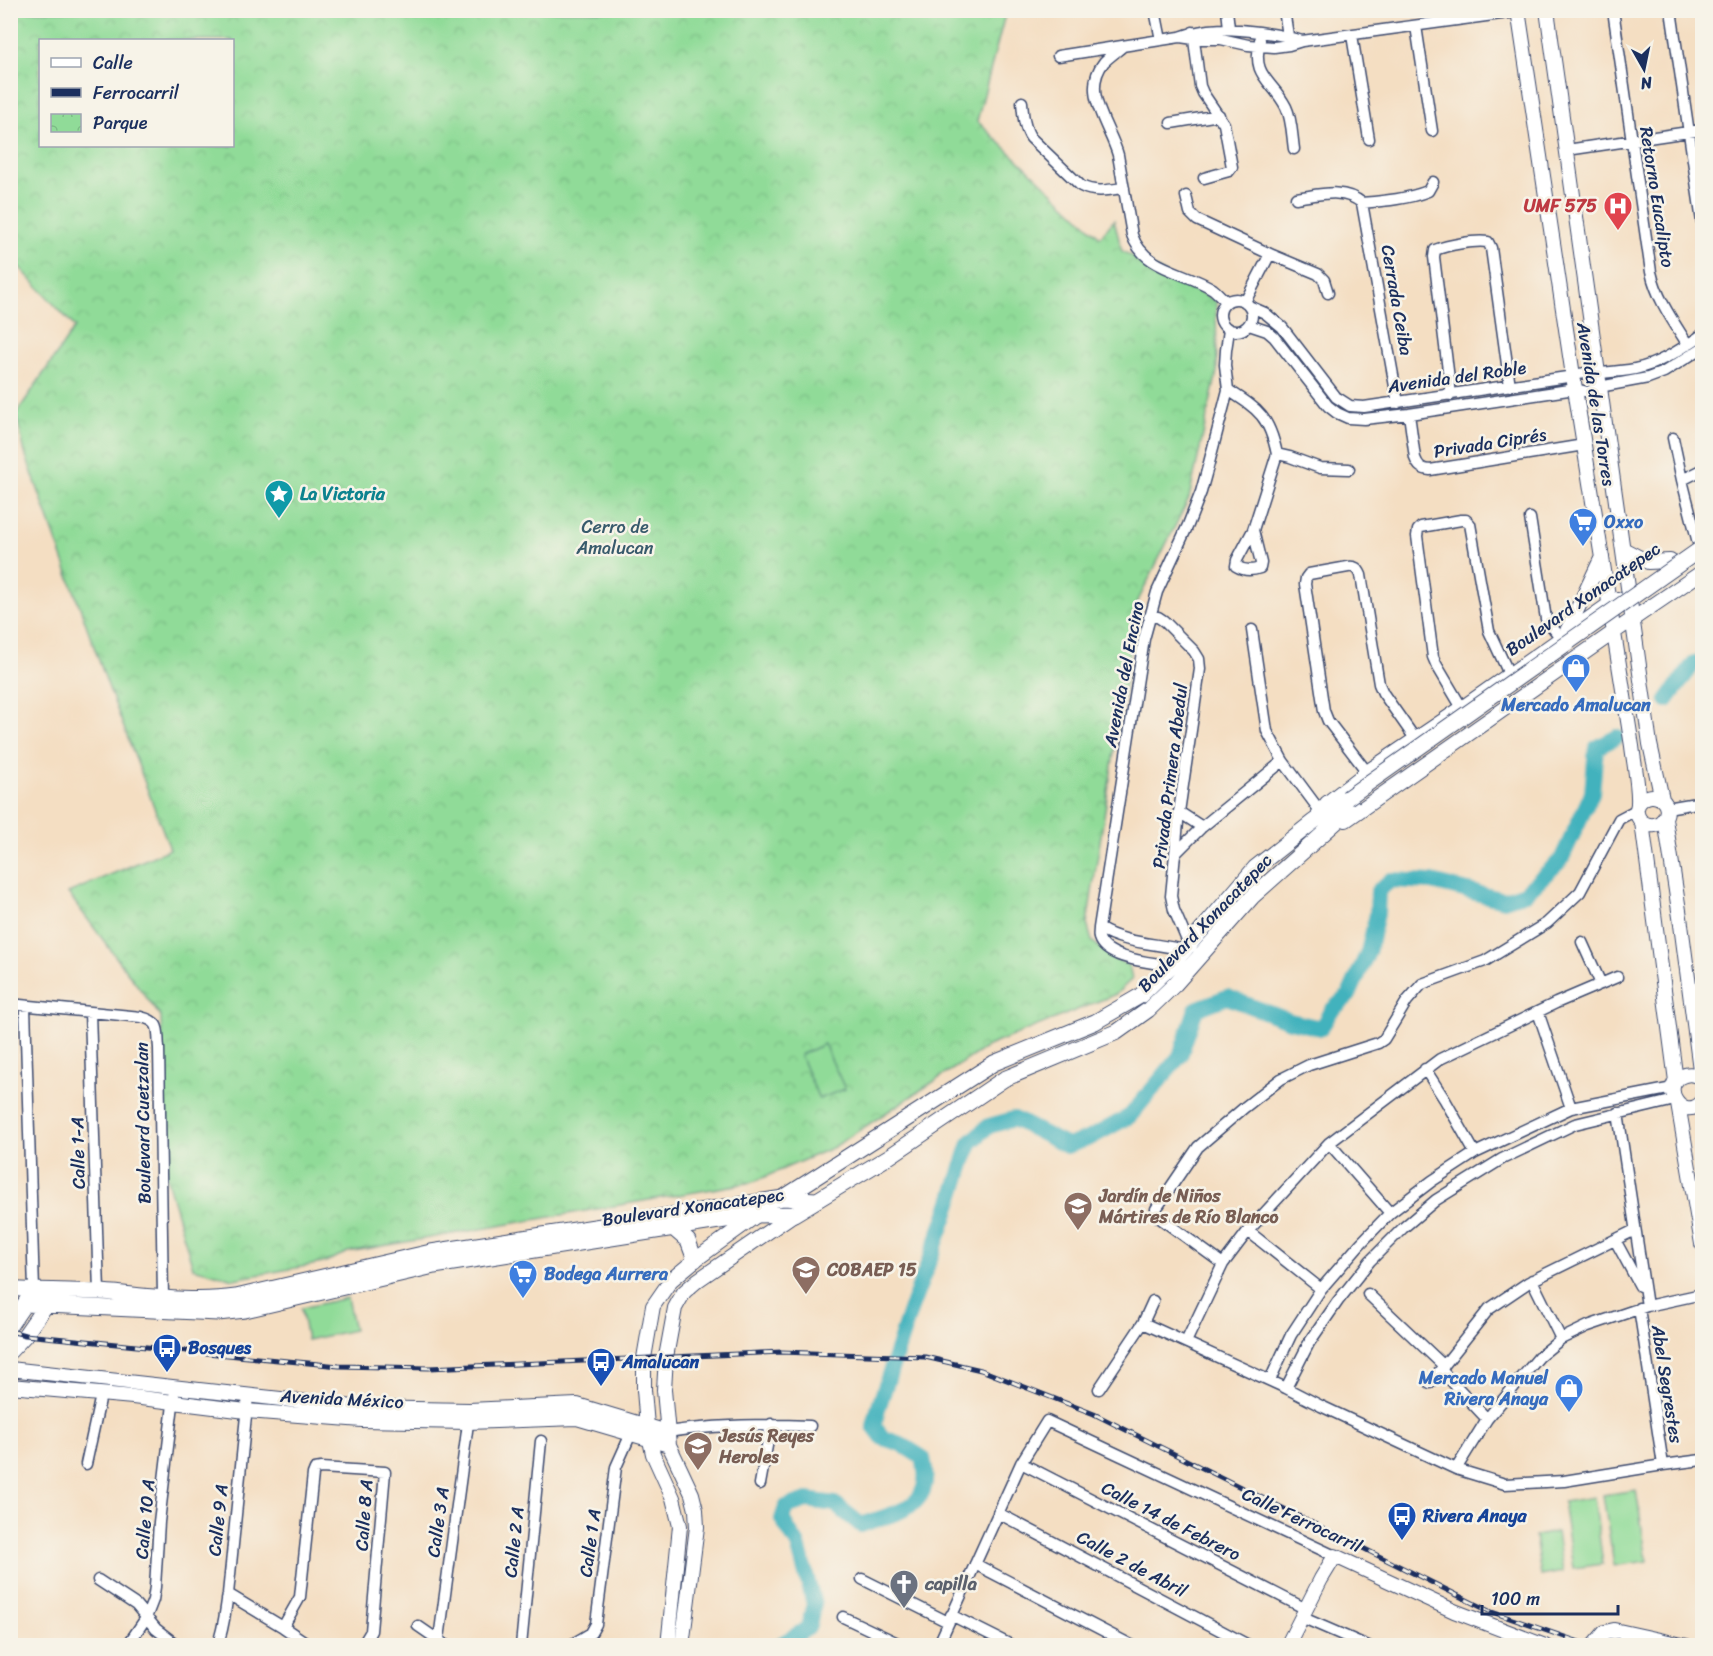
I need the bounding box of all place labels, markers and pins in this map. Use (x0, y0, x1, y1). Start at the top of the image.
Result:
place label: UMF 575 (1524, 190, 1597, 222)
hospital icon: UMF 575 (1602, 190, 1634, 232)
place icon: La Victoria (263, 478, 295, 520)
place label: La Victoria (300, 478, 386, 510)
supermarket icon: Oxxo (1567, 506, 1599, 548)
place label: Oxxo (1604, 506, 1644, 538)
shop icon: Mercado Amalucan (1560, 652, 1592, 694)
place label: Mercado Amalucan (1500, 689, 1651, 721)
place label: Jardín de Niños Mártires de Río Blanco (1098, 1180, 1278, 1233)
school or university icon: Jardín de Niños Mártires de Río Blanco (1062, 1190, 1094, 1232)
school or university icon: COBAEP 15 (790, 1254, 822, 1296)
place label: COBAEP 15 (826, 1254, 917, 1286)
supermarket icon: Bodega Aurrera (507, 1258, 539, 1300)
place label: Bodega Aurrera (544, 1258, 669, 1290)
bus stop icon: Bosques (151, 1332, 183, 1374)
place label: Bosques (188, 1332, 252, 1364)
bus stop icon: Amalucan (585, 1346, 617, 1388)
place label: Amalucan (621, 1346, 699, 1378)
place label: Mercado Manuel Rivera Anaya (1418, 1362, 1549, 1415)
shop icon: Mercado Manuel Rivera Anaya (1553, 1372, 1585, 1414)
place label: Jesús Reyes Heroles (718, 1420, 815, 1473)
school or university icon: Jesús Reyes Heroles (682, 1430, 714, 1472)
bus stop icon: Rivera Anaya (1386, 1500, 1418, 1542)
place label: Rivera Anaya (1422, 1500, 1528, 1532)
church icon: capilla (888, 1568, 920, 1610)
place label: capilla (924, 1568, 978, 1600)

